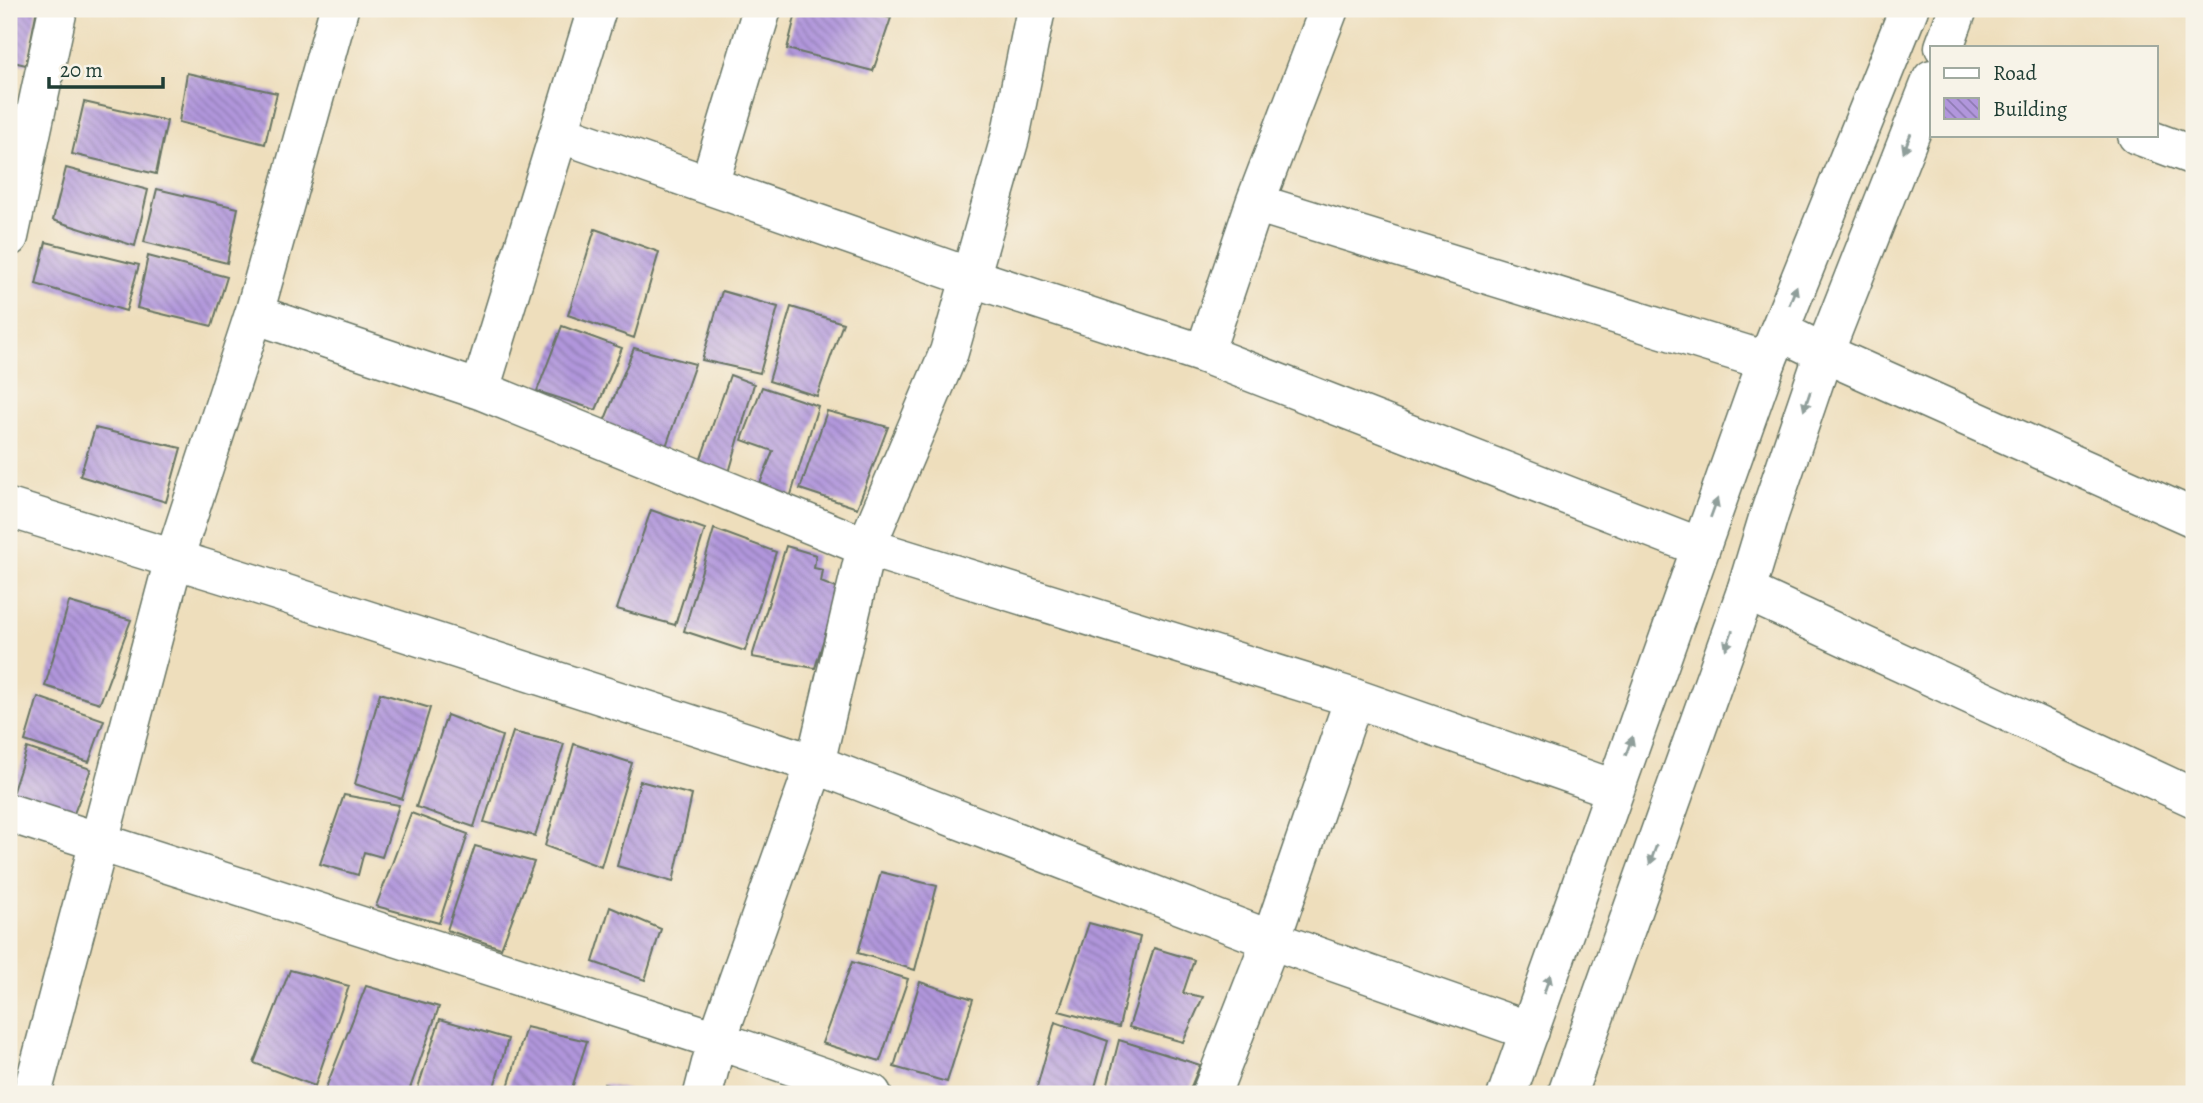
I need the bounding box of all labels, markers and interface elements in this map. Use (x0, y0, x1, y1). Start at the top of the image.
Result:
scale bar (49, 46, 163, 90)
legend (1930, 46, 2158, 136)
text: 20 m (60, 56, 103, 84)
text: Road (1993, 59, 2037, 87)
text: Building (1993, 95, 2068, 123)
one-way arrow (1901, 132, 1912, 153)
one-way arrow (1788, 285, 1799, 306)
one-way arrow (1801, 390, 1812, 411)
one-way arrow (1709, 498, 1720, 519)
one-way arrow (1723, 630, 1734, 651)
one-way arrow (1624, 735, 1635, 756)
one-way arrow (1647, 844, 1658, 865)
one-way arrow (1542, 973, 1553, 994)

